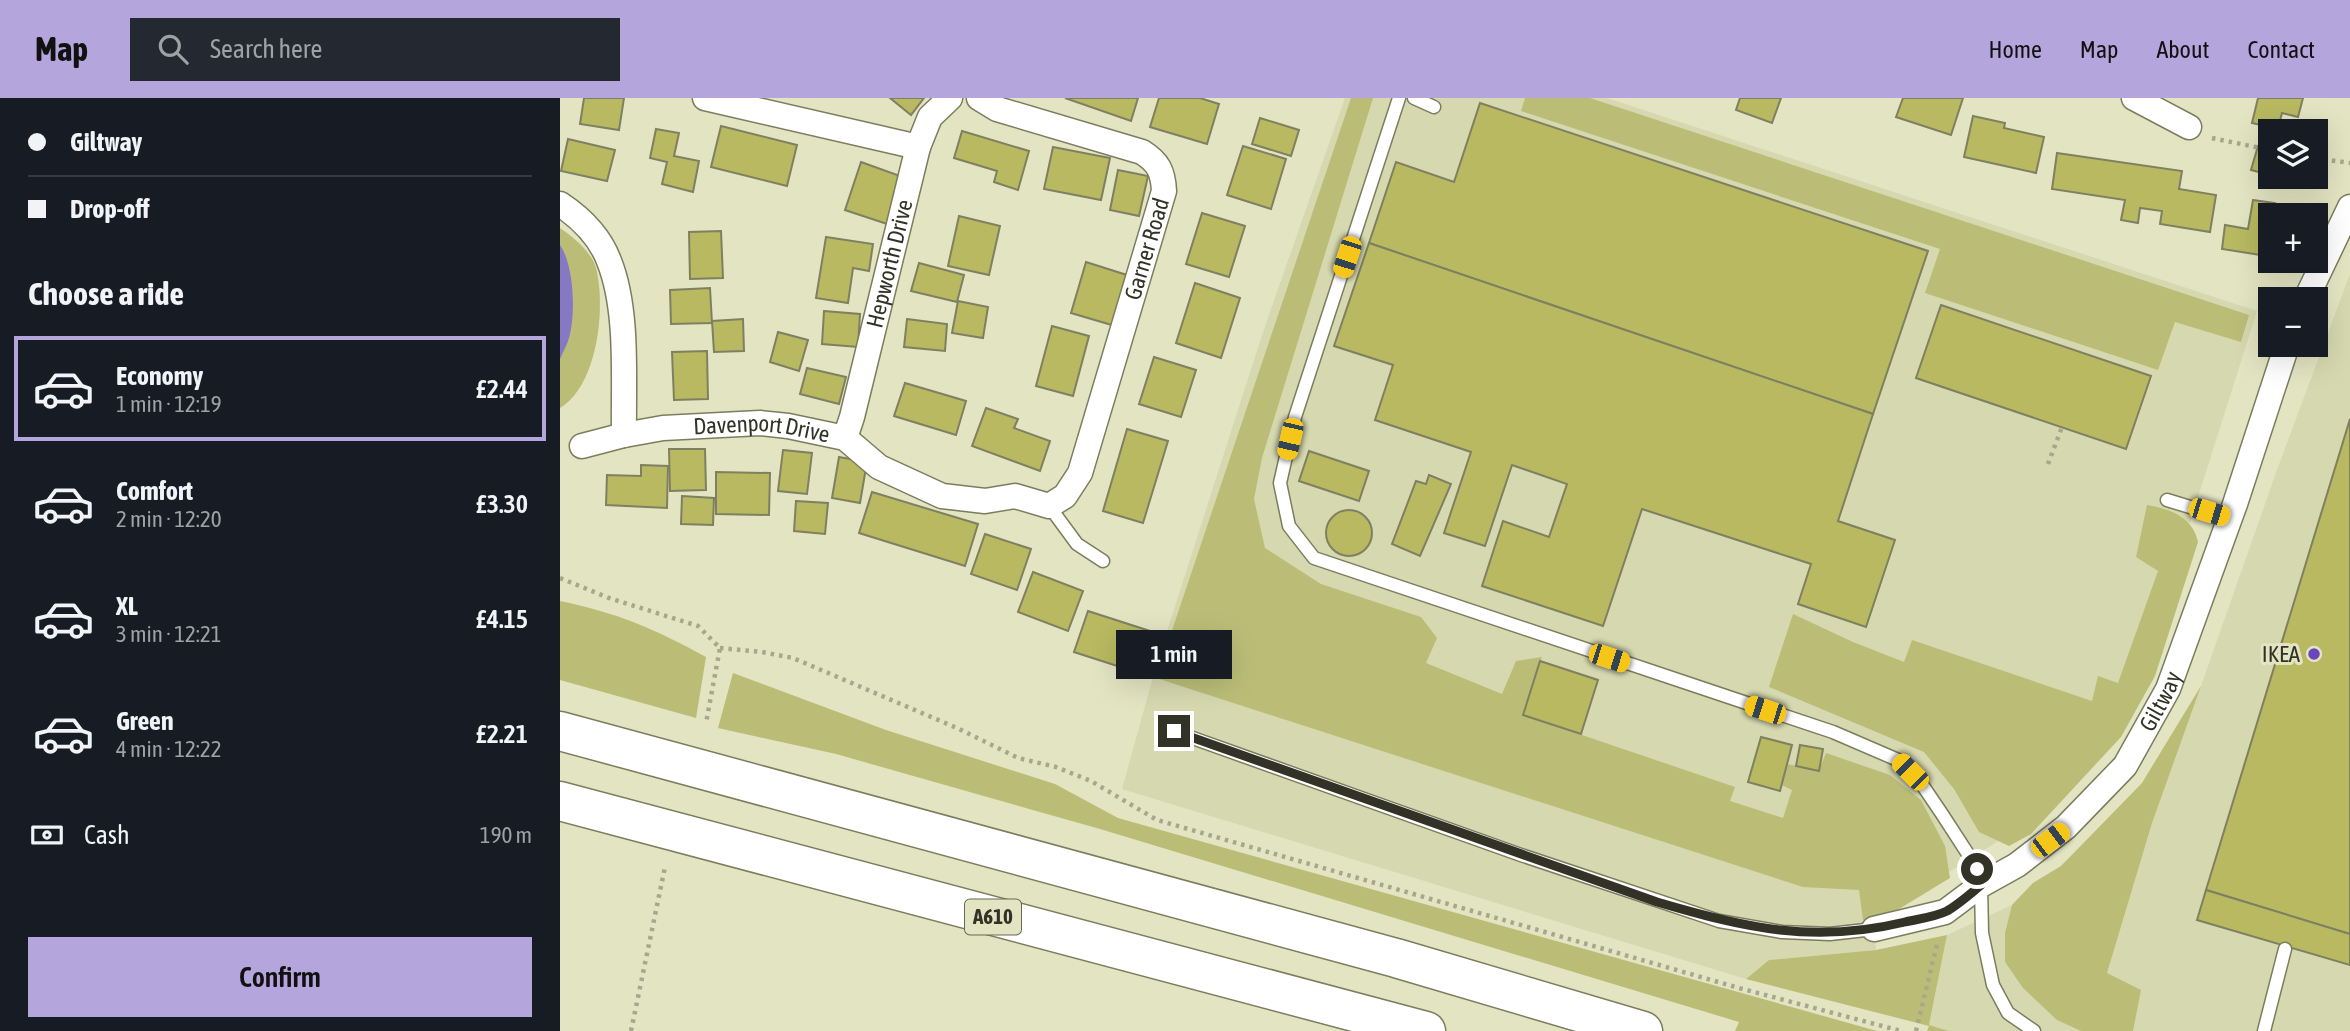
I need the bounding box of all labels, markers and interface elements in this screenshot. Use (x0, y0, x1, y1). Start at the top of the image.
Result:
search box (130, 18, 620, 81)
text: Map (35, 30, 88, 68)
icon: search (154, 30, 192, 68)
text: Search here (210, 34, 322, 64)
text: Home (1988, 36, 2042, 63)
text: Map (2080, 36, 2118, 63)
text: About (2156, 36, 2209, 63)
text: Contact (2247, 36, 2315, 63)
map controls (2258, 119, 2328, 357)
button: layers (2258, 119, 2328, 189)
text: Giltway (70, 127, 142, 157)
text: Drop-off (70, 194, 150, 224)
street label: Garner Road (1119, 195, 1174, 303)
street label: Hepworth Drive (861, 197, 918, 330)
button: + (2258, 203, 2328, 273)
car (1331, 234, 1364, 280)
text: Choose a ride (28, 275, 184, 312)
button: − (2258, 287, 2328, 357)
icon: car (32, 357, 95, 420)
text: Economy (116, 361, 203, 391)
text: £2.44 (476, 374, 528, 404)
text: 1 min · 12:19 (116, 391, 222, 417)
street label: Davenport Drive (693, 410, 832, 447)
car (1276, 416, 1305, 462)
icon: car (32, 472, 95, 535)
text: Comfort (116, 476, 193, 506)
text: £3.30 (476, 489, 528, 519)
car (2186, 496, 2233, 528)
text: 2 min · 12:20 (116, 506, 222, 532)
icon: car (32, 587, 95, 650)
text: XL (116, 591, 138, 621)
text: £4.15 (476, 604, 528, 634)
text: 3 min · 12:21 (116, 621, 222, 647)
callout: 1 min (1116, 630, 1232, 678)
text: 1 min (1151, 641, 1197, 667)
place label: IKEA (2262, 641, 2301, 667)
car (1586, 642, 1633, 674)
marker: IKEA (2306, 646, 2322, 662)
street label: Giltway (2134, 668, 2186, 736)
car (1742, 694, 1789, 726)
icon: car (32, 702, 95, 765)
text: Green (116, 706, 174, 736)
route end (1158, 715, 1190, 747)
text: £2.21 (476, 719, 528, 749)
text: 4 min · 12:22 (116, 736, 222, 762)
car (1888, 750, 1933, 794)
icon: cash (28, 816, 66, 854)
car (2027, 819, 2074, 861)
text: Cash (84, 820, 130, 850)
text: 190 m (480, 822, 532, 848)
route start (1961, 853, 1993, 885)
road number: A610 (965, 900, 1021, 934)
button: Confirm (28, 937, 532, 1017)

